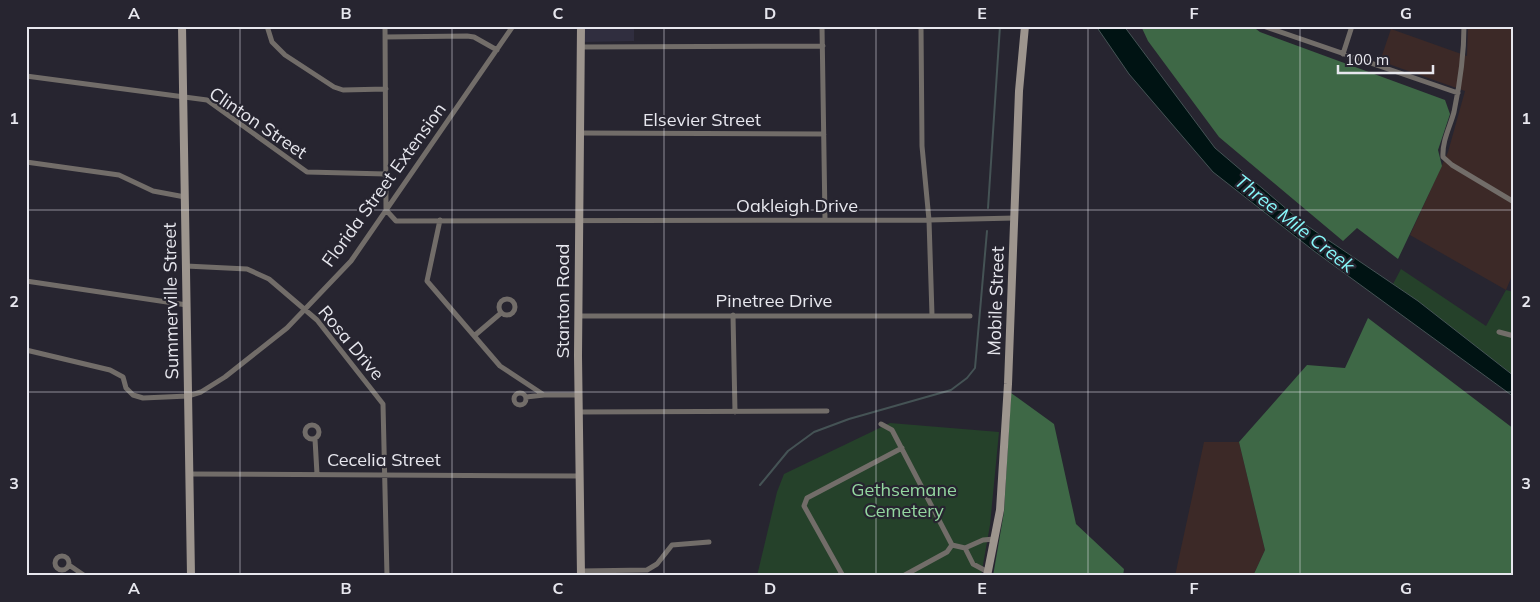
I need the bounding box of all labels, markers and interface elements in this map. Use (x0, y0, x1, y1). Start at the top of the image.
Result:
text: A (128, 3, 140, 23)
text: B (340, 3, 352, 23)
text: C (553, 3, 564, 23)
text: D (764, 3, 776, 23)
text: E (977, 3, 987, 23)
text: F (1189, 3, 1199, 23)
text: G (1400, 3, 1412, 23)
scale bar (1338, 42, 1432, 74)
text: 100 m (1345, 50, 1389, 69)
street label: Clinton Street (205, 81, 312, 164)
street label: Florida Street Extension (316, 98, 451, 271)
text: 1 (9, 108, 19, 128)
street label: Elsevier Street (643, 108, 761, 131)
text: 1 (1521, 108, 1531, 128)
water label: Three Mile Creek (1230, 169, 1361, 278)
street label: Oakleigh Drive (736, 194, 858, 217)
street label: Summerville Street (158, 222, 183, 380)
street label: Stanton Road (551, 244, 574, 358)
street label: Mobile Street (982, 246, 1009, 356)
street label: Pinetree Drive (716, 289, 832, 312)
text: 2 (9, 291, 19, 311)
text: 2 (1521, 291, 1531, 311)
street label: Rosa Drive (314, 301, 389, 385)
street label: Cecelia Street (327, 448, 441, 471)
text: 3 (9, 473, 19, 493)
text: 3 (1521, 473, 1531, 493)
park label: Gethsemane Cemetery (851, 478, 957, 522)
text: A (128, 578, 140, 598)
text: B (340, 578, 352, 598)
text: C (553, 578, 564, 598)
text: D (764, 578, 776, 598)
text: E (977, 578, 987, 598)
text: F (1189, 578, 1199, 598)
text: G (1400, 578, 1412, 598)

